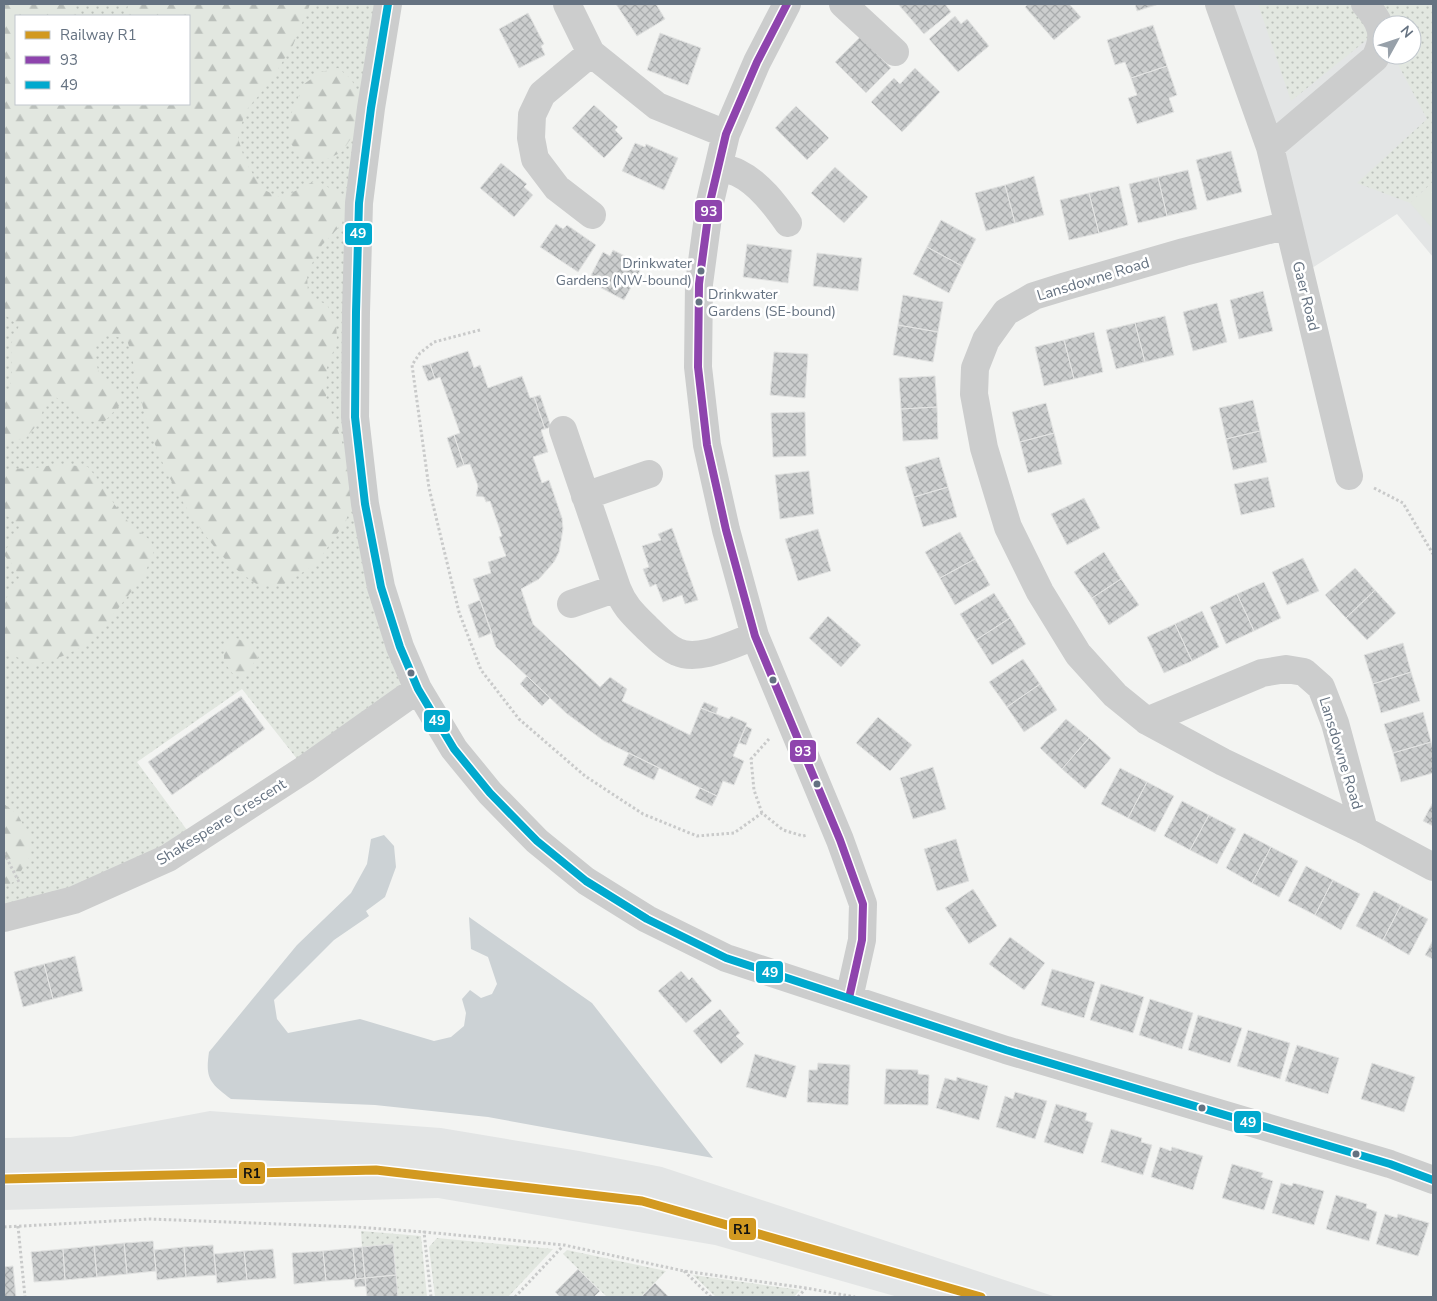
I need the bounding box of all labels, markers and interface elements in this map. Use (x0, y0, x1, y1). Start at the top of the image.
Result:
legend (15, 15, 190, 105)
north arrow (1372, 15, 1422, 65)
text: N (1396, 22, 1417, 42)
text: Railway R1 (60, 25, 137, 45)
text: 93 (60, 50, 78, 70)
text: 49 (60, 75, 78, 95)
line badge: 93 (694, 199, 723, 223)
text: 93 (701, 202, 717, 221)
line badge: 49 (344, 222, 373, 246)
text: 49 (350, 224, 366, 243)
street label: Lansdowne Road (1034, 252, 1152, 306)
place label: Drinkwater Gardens (NW-bound) (556, 254, 692, 290)
street label: Gaer Road (1288, 259, 1324, 333)
marker: Drinkwater Gardens (NW-bound) (696, 266, 706, 276)
place label: Drinkwater Gardens (SE-bound) (708, 285, 836, 321)
marker: Drinkwater Gardens (SE-bound) (694, 297, 704, 307)
unlabelled marker (406, 668, 416, 678)
unlabelled marker (768, 675, 778, 685)
street label: Lansdowne Road (1314, 694, 1368, 812)
line badge: 49 (423, 709, 451, 733)
text: 49 (429, 711, 445, 730)
line badge: 93 (789, 739, 817, 763)
text: 93 (795, 742, 811, 761)
street label: Shakespeare Crescent (152, 774, 290, 870)
unlabelled marker (812, 779, 822, 789)
line badge: 49 (755, 960, 784, 984)
text: 49 (762, 963, 778, 982)
unlabelled marker (1197, 1103, 1207, 1113)
line badge: 49 (1233, 1110, 1262, 1134)
text: 49 (1240, 1113, 1256, 1132)
unlabelled marker (1351, 1149, 1361, 1159)
line badge: R1 (238, 1161, 266, 1185)
text: R1 (243, 1164, 261, 1183)
line badge: R1 (728, 1217, 757, 1241)
text: R1 (733, 1220, 751, 1239)

